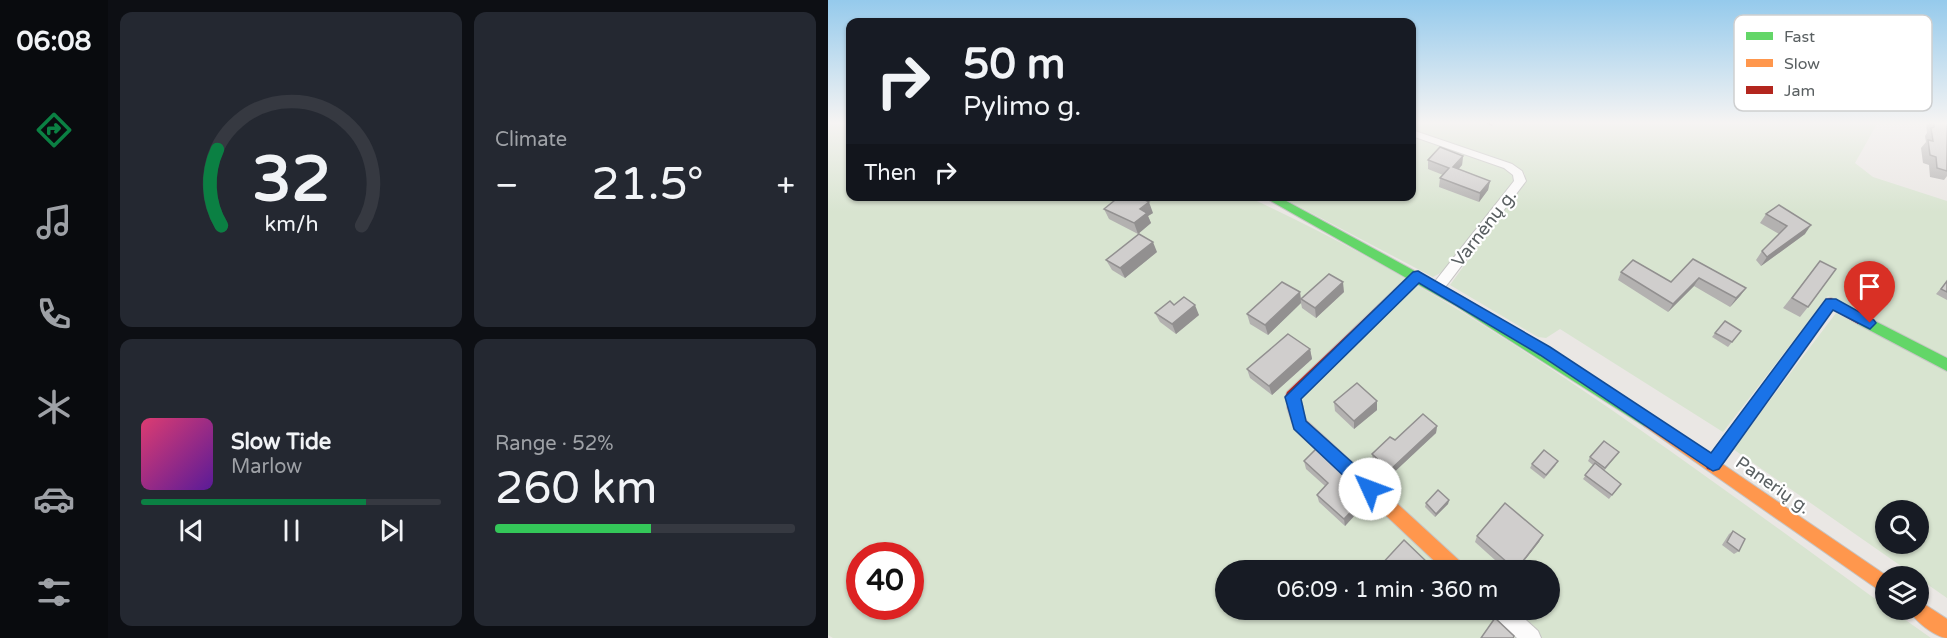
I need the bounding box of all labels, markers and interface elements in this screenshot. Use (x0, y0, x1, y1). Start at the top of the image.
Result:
legend (1734, 15, 1932, 111)
text: 06:08 (17, 25, 91, 58)
text: Fast (1784, 27, 1815, 47)
text: 50 m (963, 39, 1065, 90)
icon: right (864, 42, 942, 120)
text: Slow (1784, 54, 1820, 74)
text: Jam (1784, 81, 1815, 101)
text: Pylimo g. (963, 90, 1081, 123)
icon: directions (33, 109, 75, 151)
text: Climate (495, 128, 567, 152)
text: 32 (252, 143, 330, 218)
icon: right (929, 156, 962, 189)
text: 21.5° (591, 158, 704, 212)
text: Then (864, 160, 917, 186)
text: − (495, 166, 519, 205)
text: + (776, 166, 795, 205)
street label: Varnėnų g. (1447, 185, 1521, 271)
icon: music (33, 201, 75, 243)
text: km/h (264, 212, 318, 238)
pin (1844, 261, 1895, 323)
icon: arrive (1853, 270, 1886, 303)
icon: phone (33, 293, 75, 335)
icon: climate (33, 386, 75, 428)
text: Slow Tide (231, 429, 331, 455)
text: Range · 52% (495, 432, 614, 456)
street label: Panerių g. (1731, 451, 1815, 519)
text: Marlow (231, 455, 302, 479)
position arrow (1338, 457, 1402, 521)
text: 260 km (495, 462, 657, 516)
icon: car (33, 478, 75, 520)
map controls (1875, 500, 1929, 620)
button: search (1875, 500, 1929, 554)
icon: previous (175, 514, 208, 547)
icon: pause (275, 514, 308, 547)
icon: next (375, 514, 408, 547)
speed limit sign: 40 (846, 542, 924, 620)
button: layers (1875, 566, 1929, 620)
icon: filters (33, 571, 75, 613)
text: 06:09 · 1 min · 360 m (1277, 577, 1498, 603)

